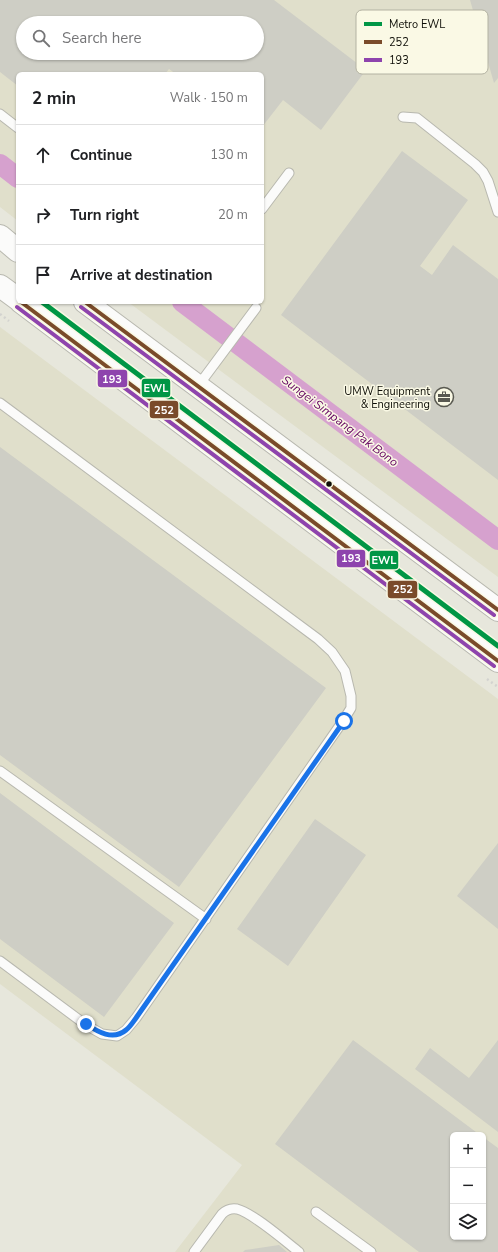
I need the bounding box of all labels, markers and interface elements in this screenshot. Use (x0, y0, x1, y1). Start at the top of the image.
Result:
legend (356, 10, 488, 74)
search box (16, 16, 264, 60)
text: Metro EWL (389, 17, 445, 32)
icon: search (30, 27, 52, 49)
text: Search here (62, 28, 142, 48)
text: 252 (389, 35, 409, 50)
text: 193 (389, 53, 409, 68)
text: 2 min (32, 87, 76, 110)
text: Walk · 150 m (170, 89, 248, 107)
icon: ahead (32, 144, 54, 166)
text: Continue (70, 145, 132, 165)
text: 130 m (210, 146, 248, 164)
icon: right (32, 204, 54, 226)
text: Turn right (70, 205, 139, 225)
text: 20 m (218, 206, 248, 224)
icon: arrive (32, 264, 54, 286)
text: Arrive at destination (70, 265, 213, 285)
line badge: 193 (97, 369, 128, 388)
text: 193 (102, 372, 122, 387)
water label: Sungei Simpang Pak Bono (278, 372, 402, 470)
line badge: EWL (141, 378, 171, 398)
text: EWL (144, 381, 168, 396)
place label: UMW Equipment & Engineering (344, 384, 430, 412)
office icon: UMW Equipment & Engineering (433, 386, 455, 408)
line badge: 252 (149, 400, 179, 419)
text: 252 (154, 403, 174, 418)
unlabelled marker (324, 479, 334, 489)
line badge: 193 (336, 549, 366, 568)
line badge: EWL (369, 550, 399, 570)
text: 193 (341, 551, 361, 566)
text: EWL (372, 553, 396, 568)
line badge: 252 (387, 580, 418, 599)
text: 252 (393, 582, 413, 597)
route start (335, 712, 353, 730)
route end (77, 1015, 95, 1033)
map controls (450, 1132, 486, 1240)
button: + (450, 1132, 486, 1168)
button: − (450, 1168, 486, 1204)
button: layers (450, 1204, 486, 1240)

